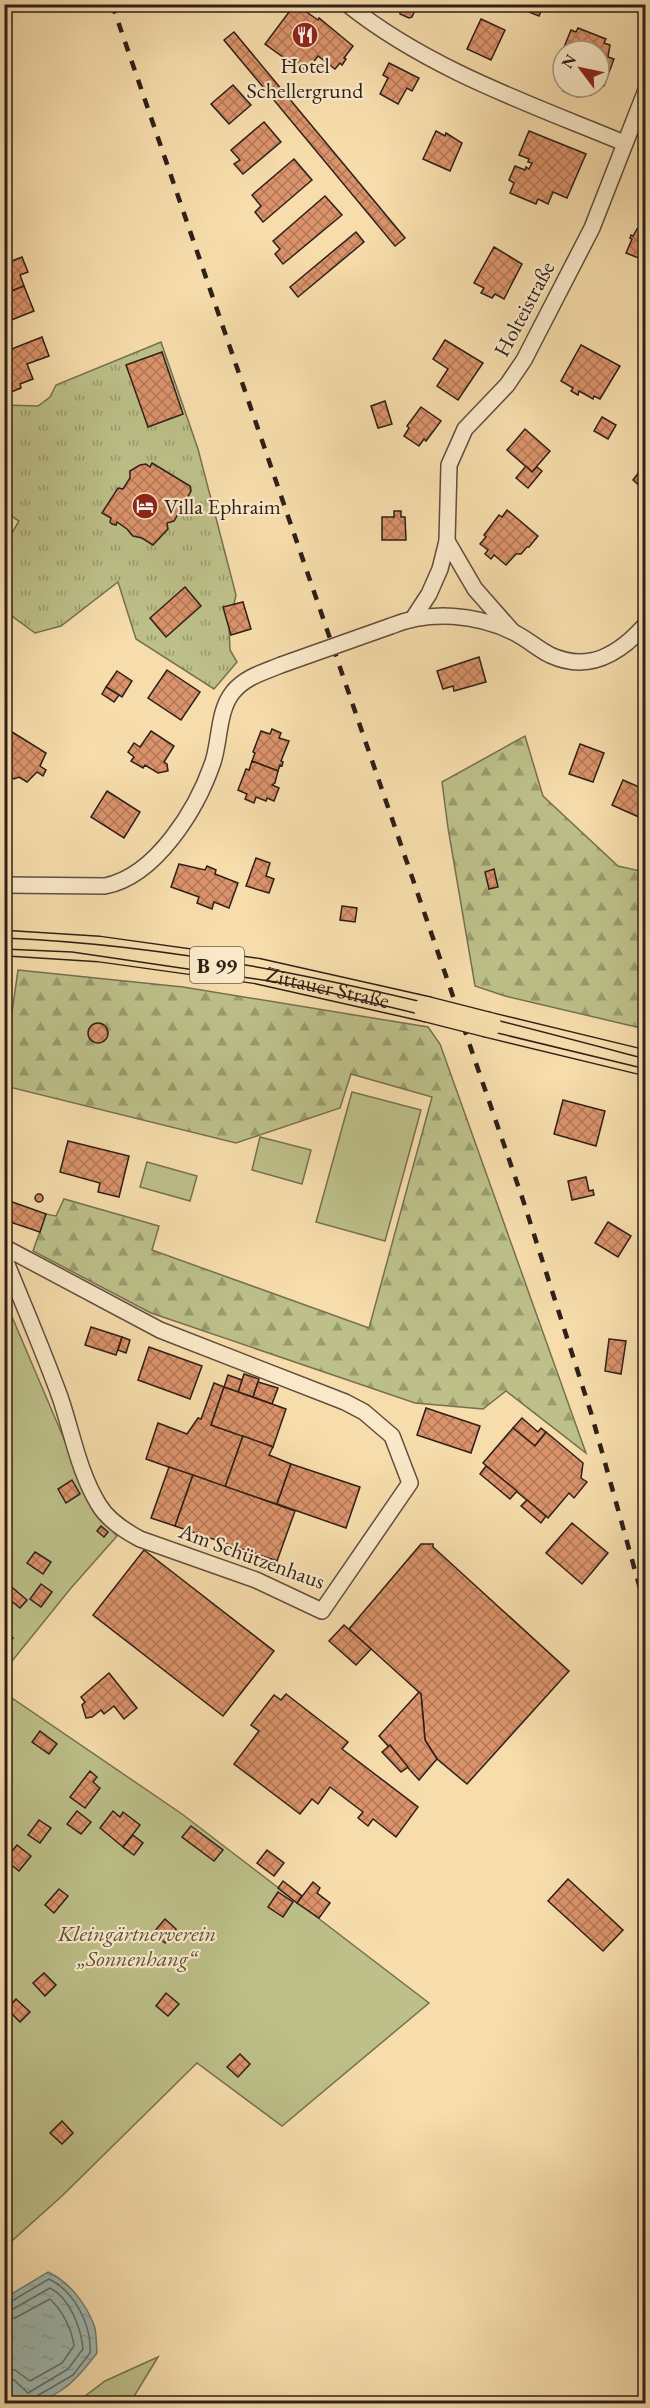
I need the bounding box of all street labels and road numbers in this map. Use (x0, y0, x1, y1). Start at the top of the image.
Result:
street label: Holteistraße (487, 256, 561, 362)
road number: B 99 (190, 947, 244, 983)
street label: Zittauer Straße (263, 959, 393, 1015)
street label: Am Schützenhaus (174, 1516, 329, 1596)

